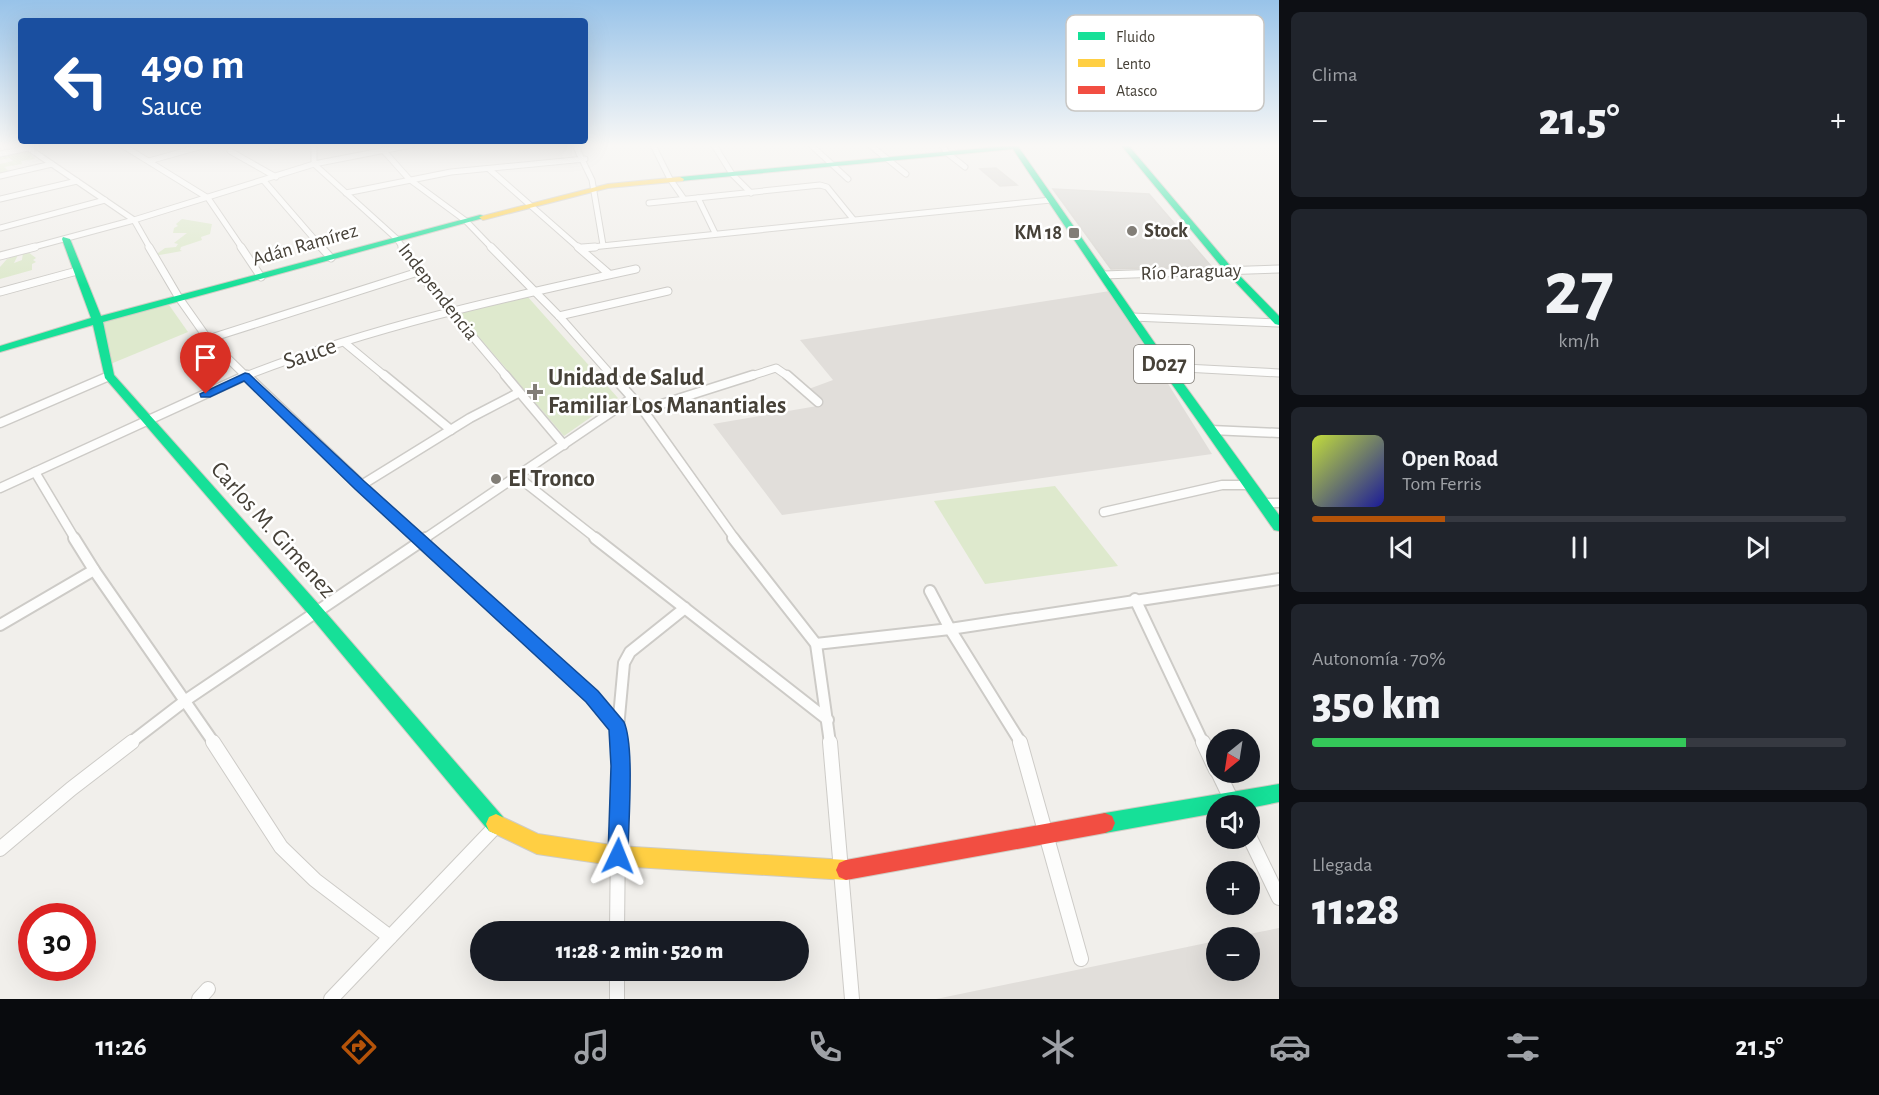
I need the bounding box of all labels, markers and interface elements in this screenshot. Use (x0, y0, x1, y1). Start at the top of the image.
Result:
legend (1066, 15, 1264, 111)
text: Fluido (1116, 29, 1155, 45)
icon: left (42, 42, 120, 120)
text: 490 m (141, 44, 245, 86)
text: Lento (1116, 56, 1151, 72)
text: Clima (1312, 65, 1357, 85)
text: Atasco (1116, 83, 1158, 99)
text: Sauce (141, 93, 202, 120)
text: 21.5° (1538, 98, 1620, 143)
text: − (1312, 104, 1328, 137)
text: + (1830, 104, 1846, 137)
street label: Adán Ramírez (250, 220, 360, 270)
place label: Stock (1144, 221, 1188, 241)
place label: KM 18 (1014, 223, 1062, 243)
marker: Stock (1125, 224, 1139, 238)
marker: KM 18 (1067, 226, 1081, 240)
street label: Independencia (394, 240, 482, 344)
text: 27 (1544, 251, 1614, 329)
street label: Río Paraguay (1140, 260, 1242, 284)
text: km/h (1558, 331, 1600, 351)
pin (180, 332, 231, 394)
street label: Sauce (280, 334, 340, 374)
icon: arrive (189, 341, 222, 374)
road number: D027 (1134, 345, 1194, 383)
place label: Unidad de Salud Familiar Los Manantiales (548, 366, 786, 418)
marker: Unidad de Salud Familiar Los Manantiales (526, 383, 544, 401)
text: Open Road (1402, 448, 1498, 470)
street label: Carlos M. Gimenez (206, 457, 340, 603)
place label: El Tronco (508, 467, 595, 491)
marker: El Tronco (489, 472, 503, 486)
text: Tom Ferris (1402, 474, 1482, 494)
icon: previous (1385, 531, 1418, 564)
icon: pause (1563, 531, 1596, 564)
icon: next (1741, 531, 1774, 564)
text: Autonomía · 70% (1312, 649, 1446, 669)
text: 350 km (1312, 682, 1441, 727)
north arrow (1206, 729, 1260, 783)
map controls (1206, 729, 1260, 981)
button: sound (1206, 795, 1260, 849)
position arrow (586, 824, 650, 888)
text: Llegada (1312, 855, 1373, 875)
button: + (1206, 861, 1260, 915)
text: 11:28 (1312, 888, 1400, 933)
speed limit sign: 30 (18, 903, 96, 981)
button: − (1206, 927, 1260, 981)
text: 11:28 · 2 min · 520 m (556, 940, 723, 962)
icon: directions (338, 1026, 380, 1068)
icon: music (571, 1026, 613, 1068)
icon: phone (804, 1026, 846, 1068)
icon: climate (1037, 1026, 1079, 1068)
icon: car (1269, 1026, 1311, 1068)
icon: filters (1502, 1026, 1544, 1068)
text: 11:26 (95, 1033, 147, 1060)
text: 21.5° (1735, 1033, 1784, 1060)

